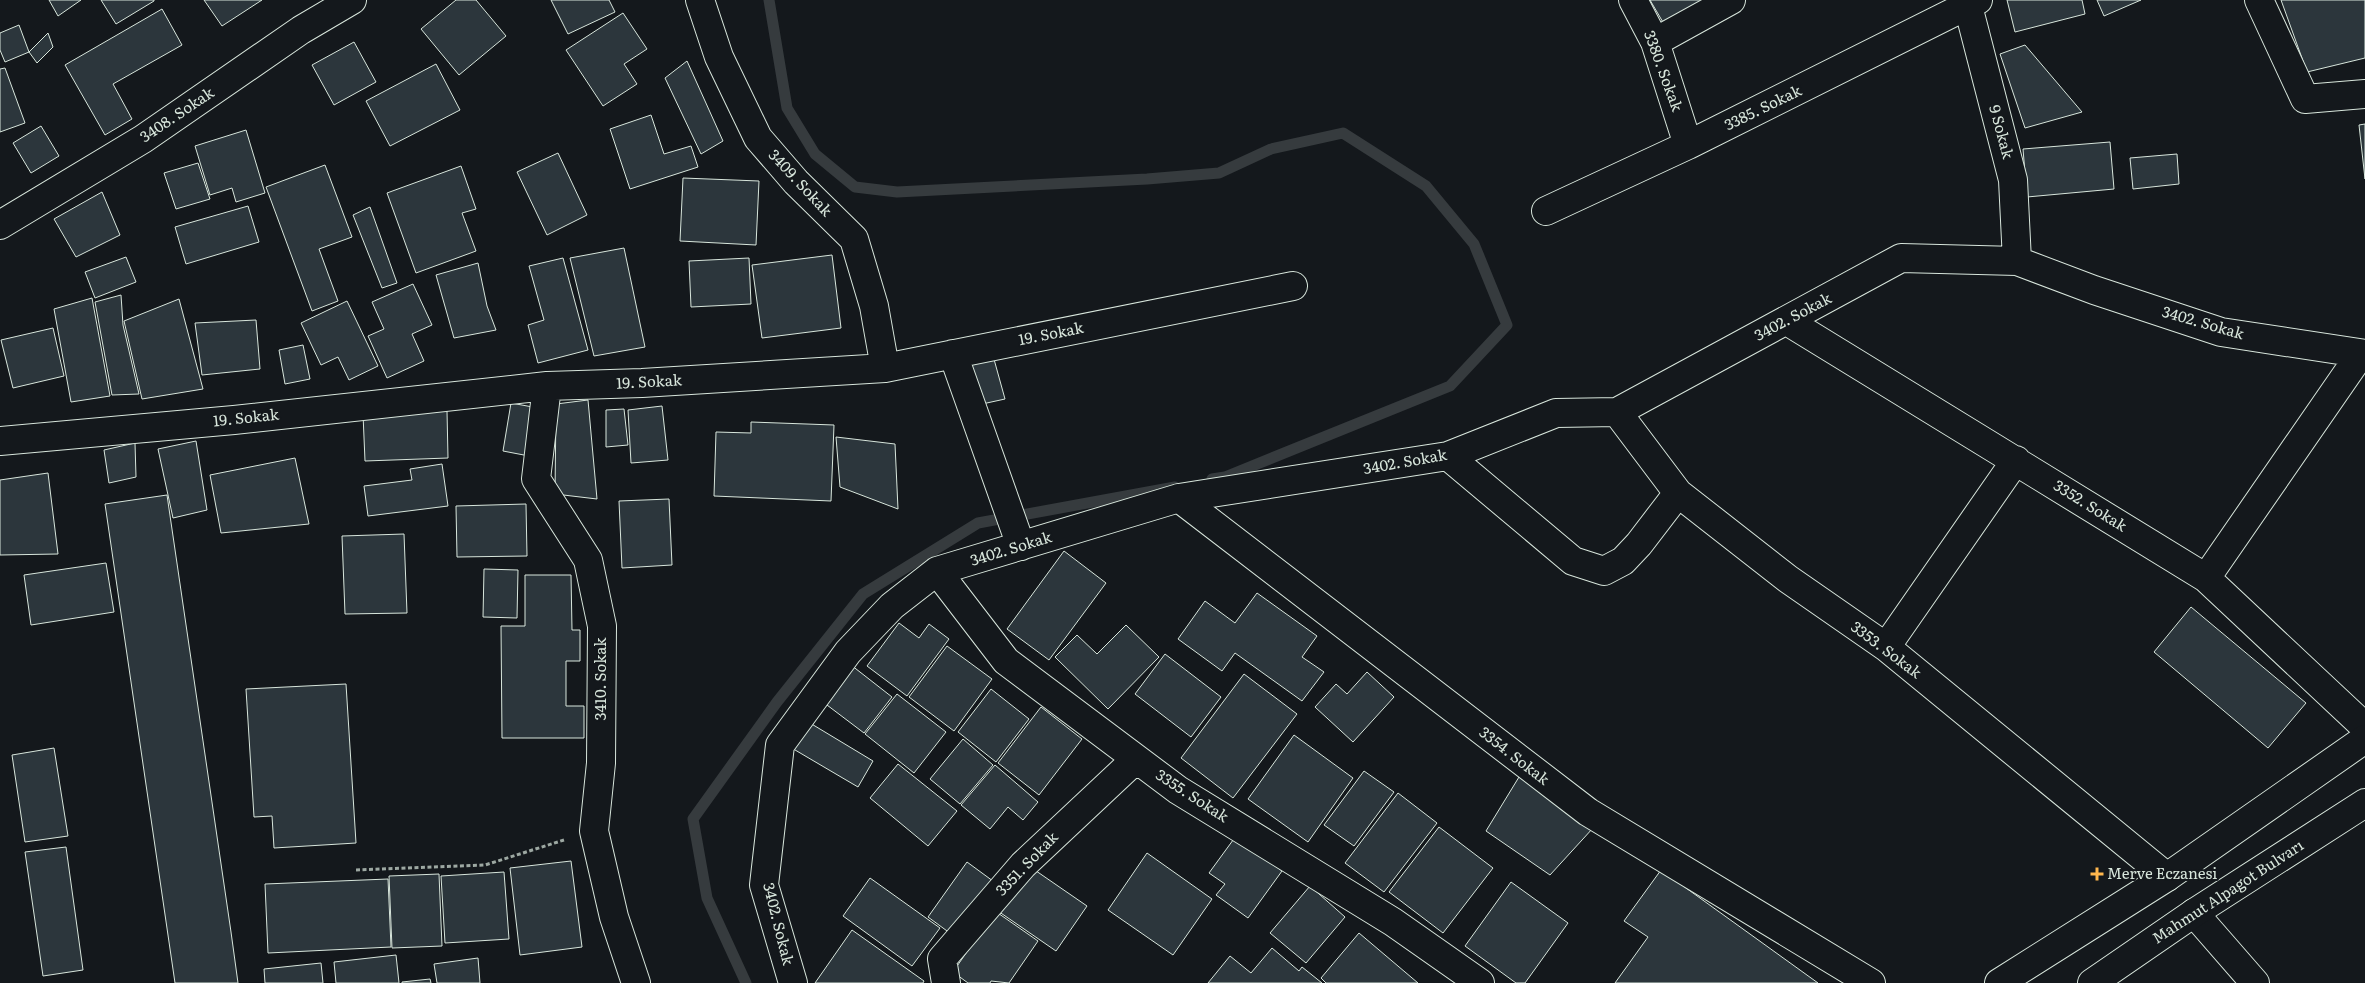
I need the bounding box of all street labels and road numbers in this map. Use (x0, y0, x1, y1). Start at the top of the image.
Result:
street label: 3380. Sokak (1639, 27, 1690, 115)
street label: 3385. Sokak (1720, 78, 1806, 135)
street label: 3408. Sokak (134, 80, 219, 147)
street label: 9 Sokak (1984, 102, 2021, 162)
street label: 3409. Sokak (764, 143, 839, 221)
street label: 3402. Sokak (1750, 285, 1836, 346)
street label: 3402. Sokak (2160, 299, 2248, 344)
street label: 19. Sokak (1016, 315, 1086, 350)
street label: 19. Sokak (615, 367, 683, 394)
street label: 19. Sokak (212, 402, 281, 431)
street label: 3402. Sokak (1361, 442, 1449, 479)
street label: 3352. Sokak (2050, 473, 2133, 537)
street label: 3402. Sokak (967, 524, 1055, 571)
street label: 3353. Sokak (1847, 615, 1928, 684)
street label: 3410. Sokak (588, 637, 611, 720)
street label: 3354. Sokak (1475, 720, 1556, 790)
street label: 3355. Sokak (1152, 763, 1235, 827)
street label: 3351. Sokak (989, 825, 1063, 900)
street label: Mahmut Alpagot Bulvarı (2147, 833, 2307, 948)
street label: 3402. Sokak (758, 880, 801, 968)

